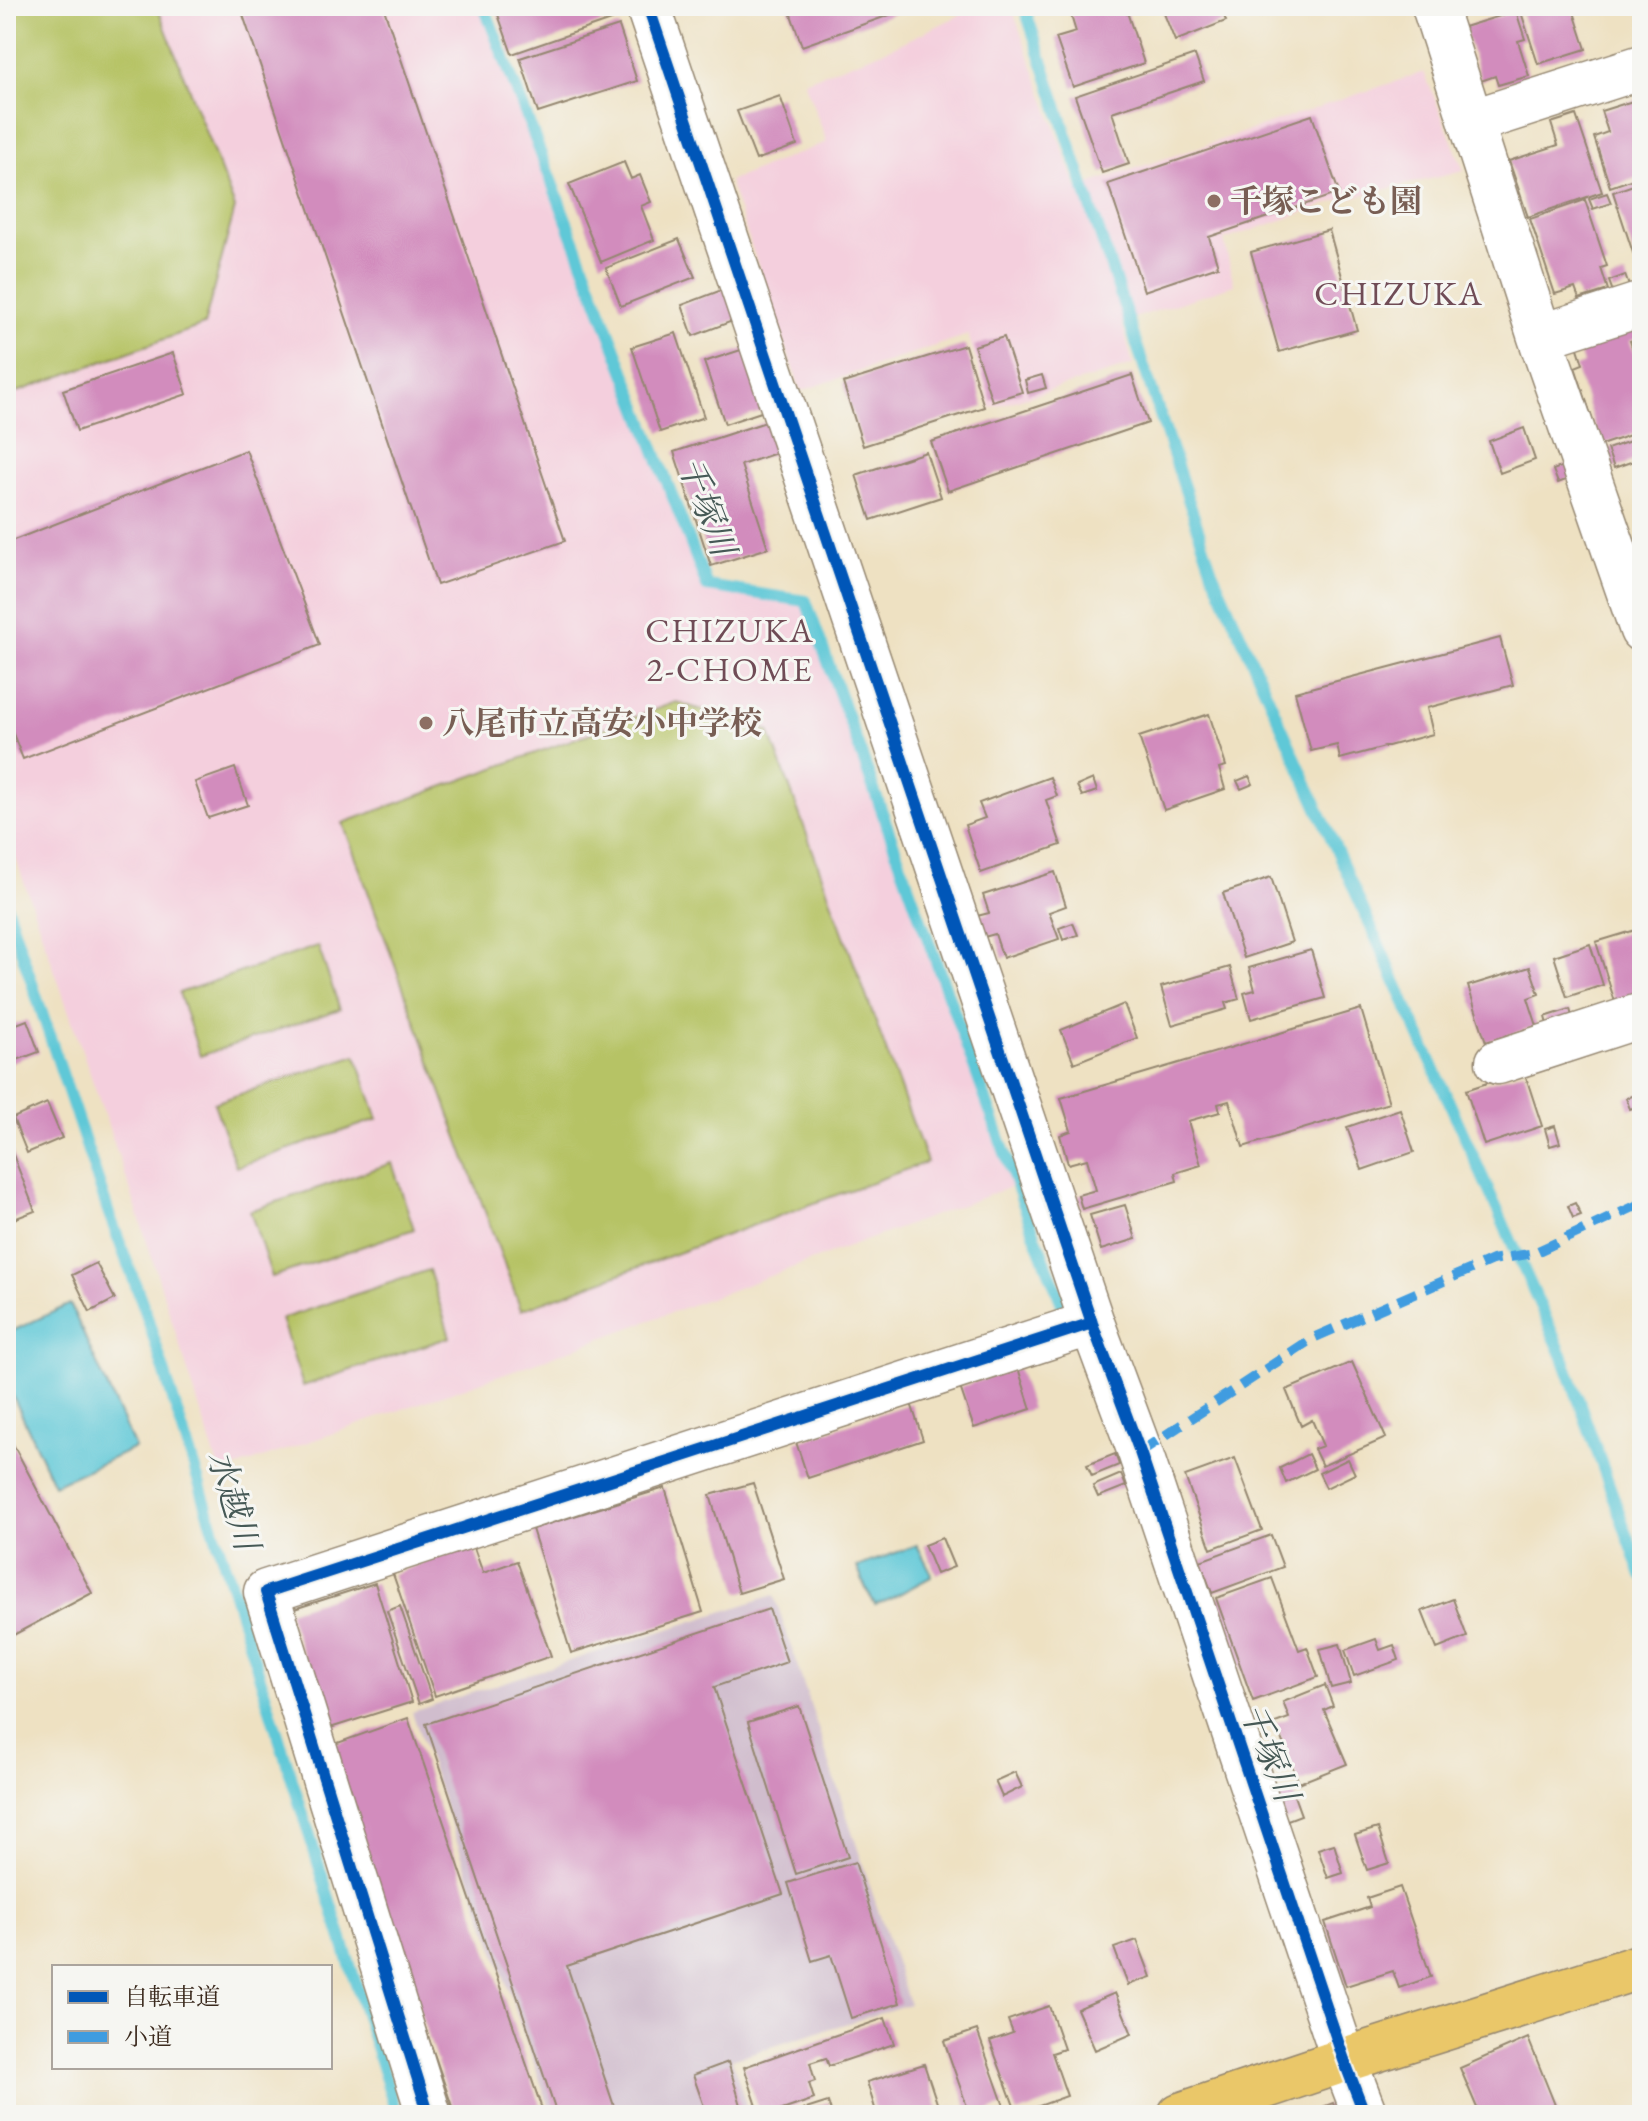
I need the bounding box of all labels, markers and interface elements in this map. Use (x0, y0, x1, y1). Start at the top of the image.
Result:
place label: 千塚こども園 (1230, 180, 1422, 222)
marker: 千塚こども園 (1205, 192, 1223, 210)
district label: CHIZUKA (1314, 271, 1484, 315)
water label: 千塚川 (668, 451, 747, 565)
district label: CHIZUKA 2-CHOME (645, 608, 815, 691)
place label: 八尾市立高安小中学校 (442, 702, 762, 744)
marker: 八尾市立高安小中学校 (417, 714, 435, 732)
water label: 水越川 (198, 1445, 271, 1559)
water label: 千塚川 (1230, 1696, 1311, 1811)
legend (52, 1965, 332, 2069)
text: 自転車道 (124, 1981, 220, 2012)
text: 小道 (124, 2021, 172, 2052)

